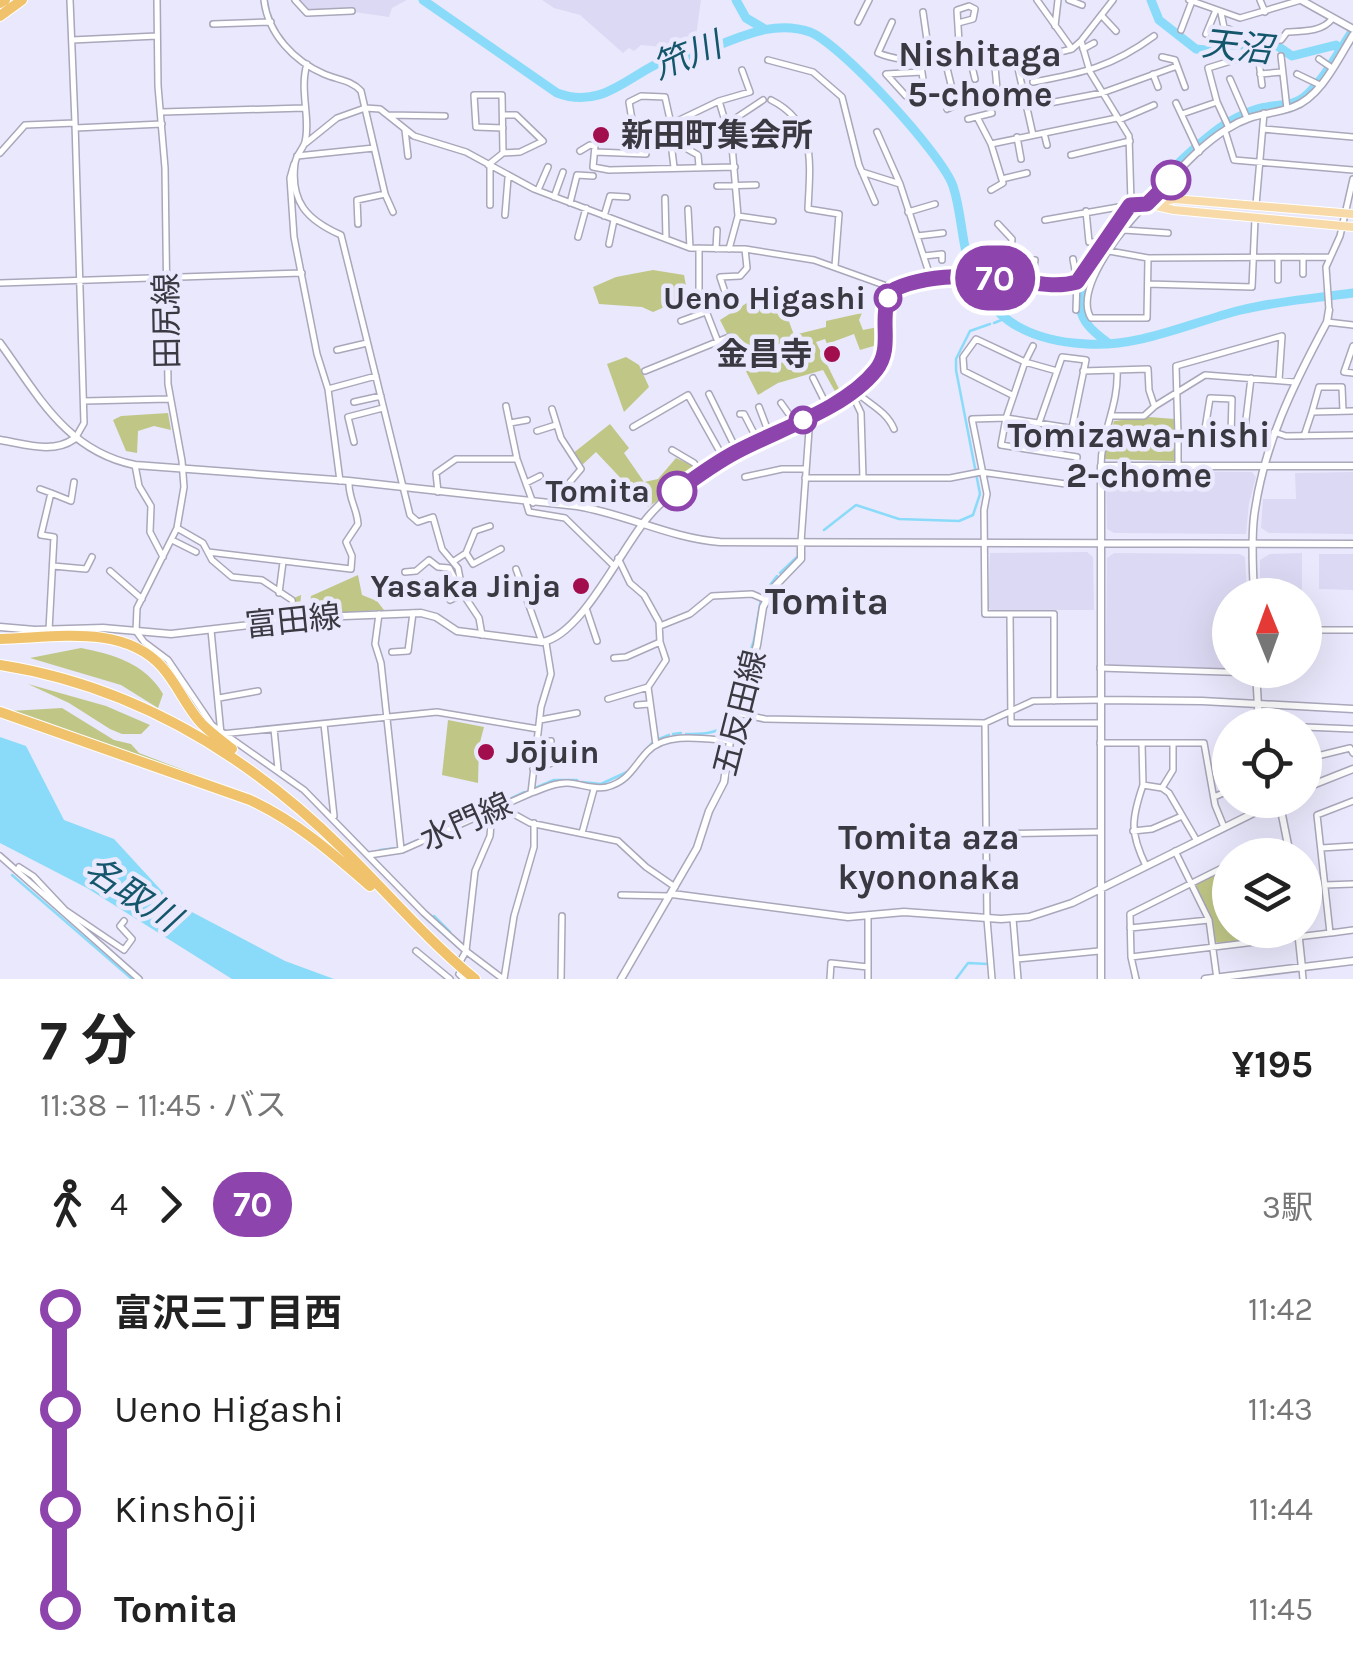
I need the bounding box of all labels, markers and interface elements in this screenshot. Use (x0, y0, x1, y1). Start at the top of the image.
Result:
water label: 笊川 (647, 23, 731, 88)
water label: 天沼 (1200, 23, 1279, 72)
district label: Nishitaga 5-chome (898, 34, 1062, 115)
place label: 新田町集会所 (621, 117, 813, 154)
marker: 新田町集会所 (590, 124, 612, 146)
unlabelled marker (1152, 161, 1190, 199)
line badge: 70 (950, 246, 1040, 310)
text: 70 (975, 258, 1015, 299)
street label: 田尻線 (148, 273, 186, 369)
place label: Ueno Higashi (663, 280, 866, 317)
marker: Ueno Higashi (875, 285, 901, 311)
place label: 金昌寺 (716, 336, 812, 373)
marker: 金昌寺 (821, 343, 843, 365)
unlabelled marker (790, 407, 816, 433)
district label: Tomizawa-nishi 2-chome (1008, 415, 1270, 496)
marker: Tomita (658, 472, 696, 510)
place label: Tomita (546, 473, 650, 510)
place label: Yasaka Jinja (370, 568, 561, 605)
marker: Yasaka Jinja (570, 575, 592, 597)
north arrow (1212, 578, 1322, 688)
map controls (1212, 578, 1322, 948)
district label: Tomita (765, 579, 889, 624)
street label: 富田線 (243, 598, 343, 644)
street label: 五反田線 (707, 646, 773, 780)
button: locate (1212, 708, 1322, 818)
place label: Jōjuin (506, 734, 600, 771)
marker: Jōjuin (475, 741, 497, 763)
street label: 水門線 (415, 786, 517, 858)
district label: Tomita aza kyononaka (838, 817, 1020, 899)
button: layers (1212, 838, 1322, 948)
water label: 名取川 (77, 848, 191, 942)
text: 7 分 (40, 1009, 136, 1073)
text: ¥195 (1232, 1042, 1313, 1087)
text: 11:38 – 11:45 · バス (40, 1087, 287, 1124)
icon: walk (40, 1177, 95, 1232)
icon: forward (143, 1177, 198, 1232)
text: 70 (233, 1184, 272, 1225)
text: 4 (110, 1186, 128, 1223)
text: 3駅 (1262, 1189, 1313, 1226)
text: 富沢三丁目西 (114, 1291, 342, 1336)
text: 11:42 (1248, 1291, 1313, 1328)
text: Ueno Higashi (114, 1387, 344, 1432)
text: 11:43 (1248, 1391, 1313, 1428)
text: Kinshōji (114, 1487, 258, 1532)
text: 11:44 (1249, 1491, 1313, 1528)
text: Tomita (114, 1587, 238, 1632)
text: 11:45 (1249, 1591, 1313, 1628)

